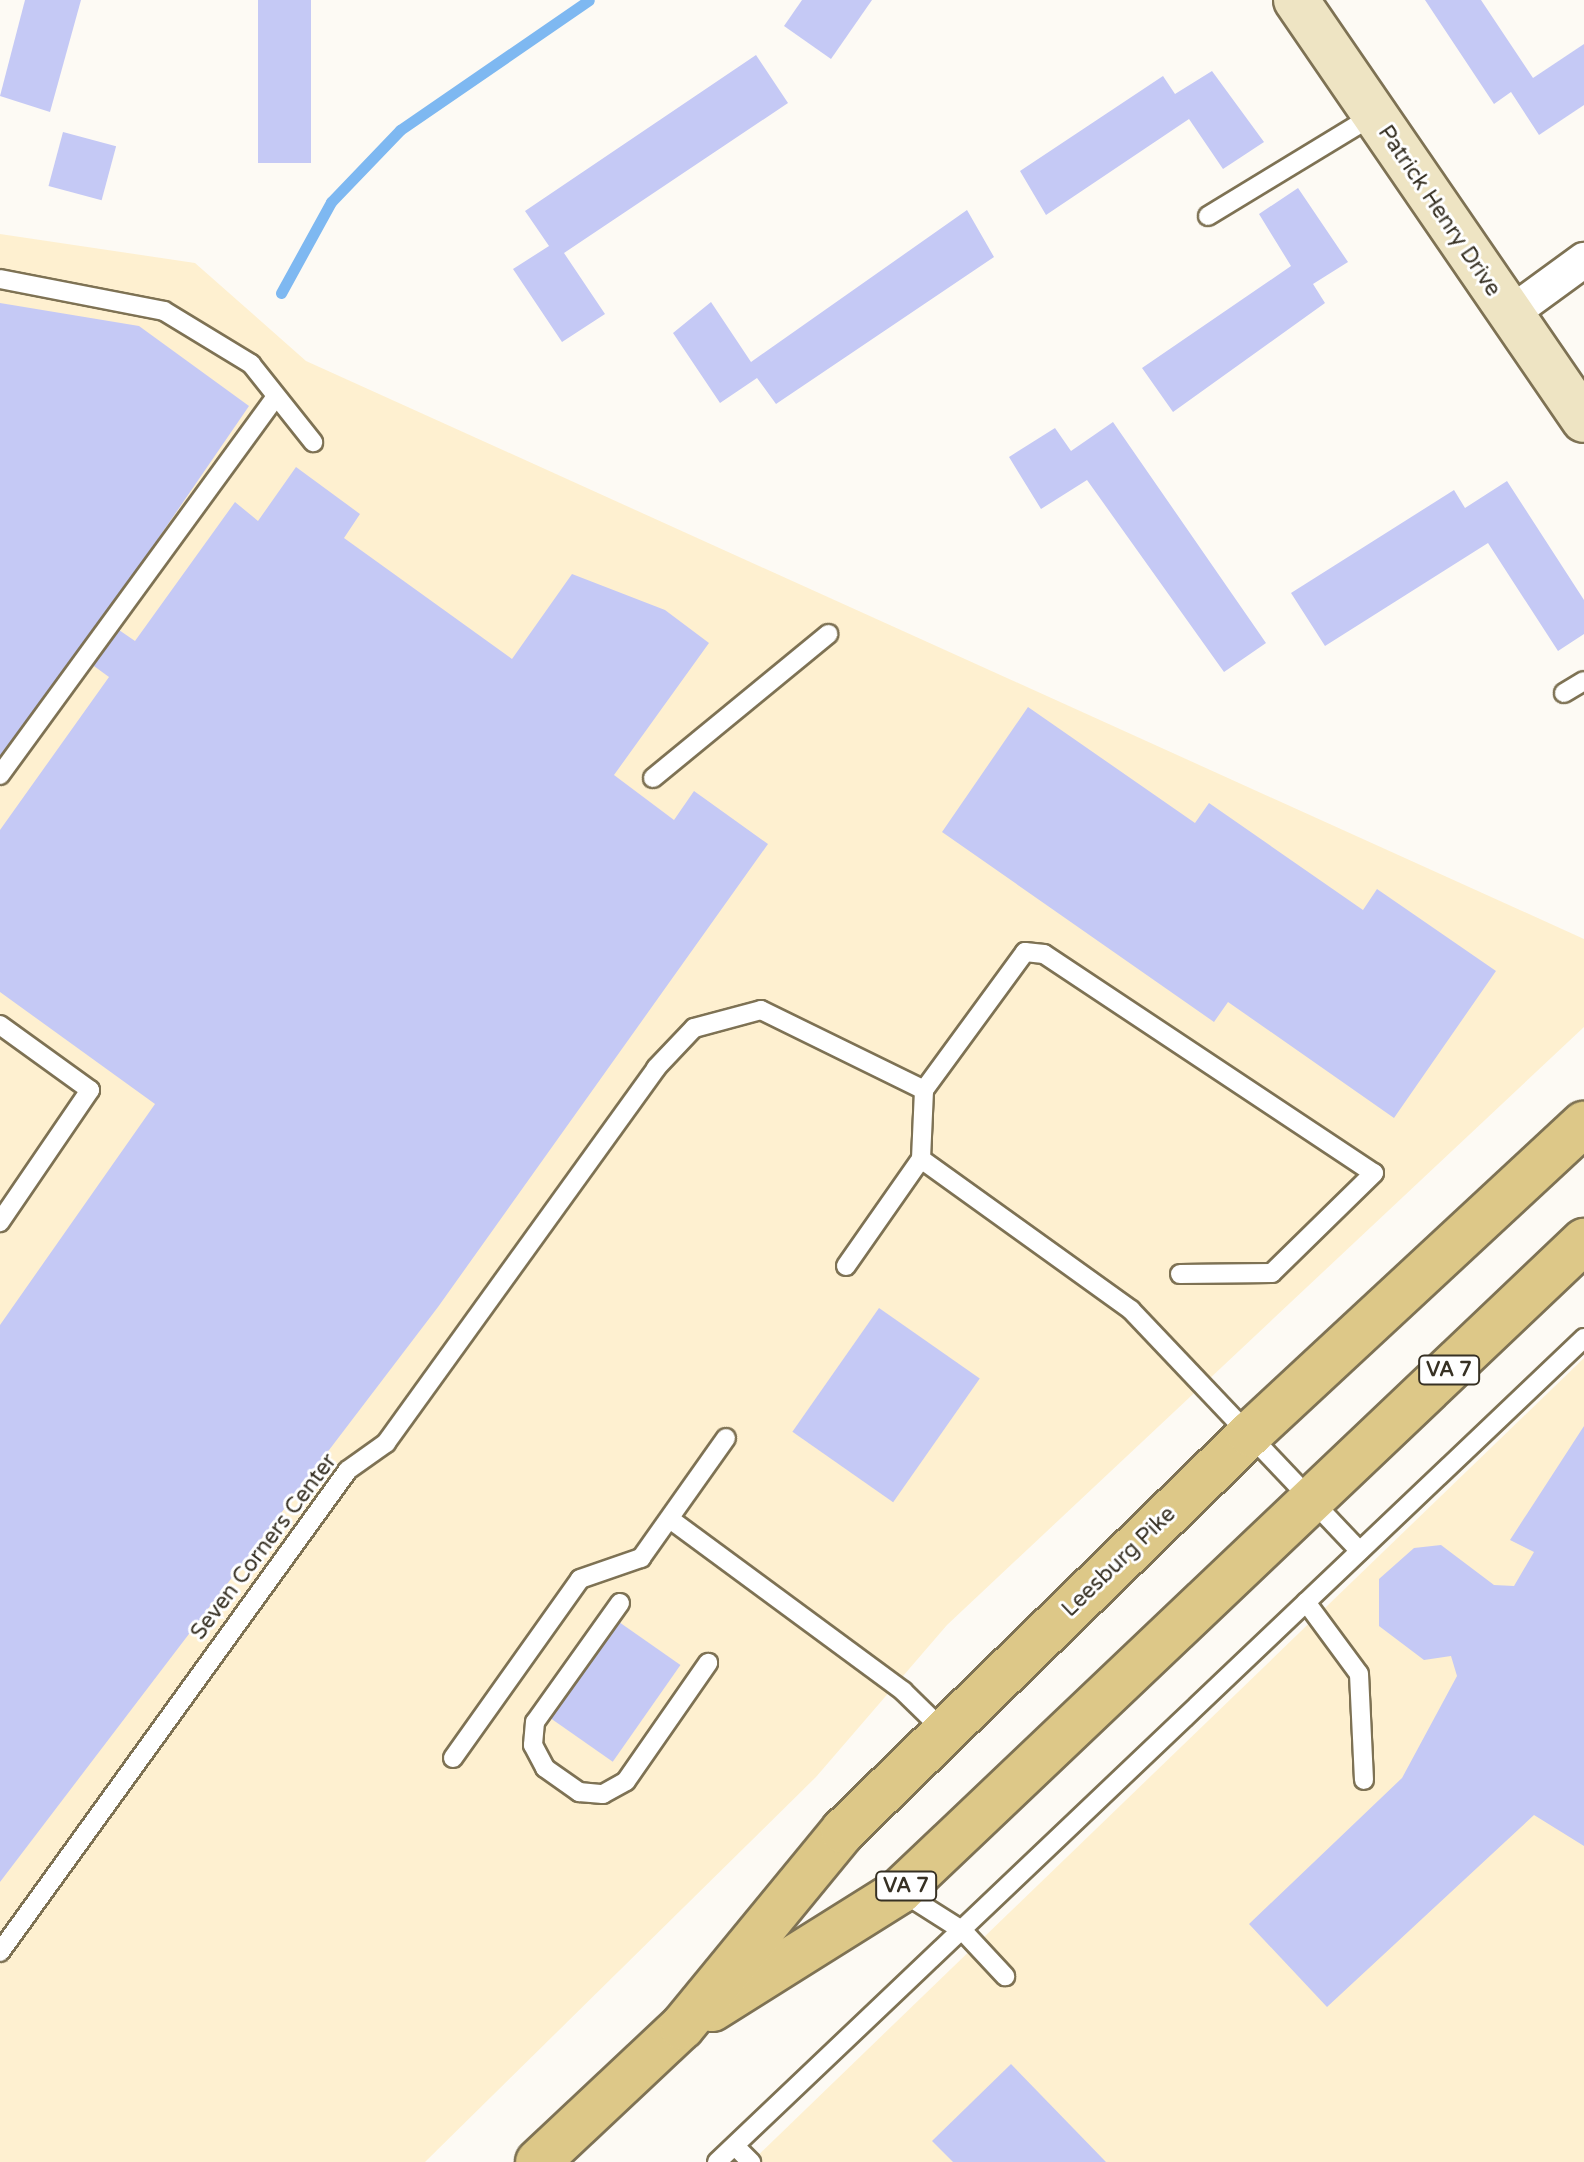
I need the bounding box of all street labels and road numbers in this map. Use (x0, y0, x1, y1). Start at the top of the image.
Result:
street label: Patrick Henry Drive (1372, 121, 1506, 301)
road number: VA 7 (1417, 1354, 1481, 1386)
street label: Seven Corners Center (185, 1449, 343, 1645)
street label: Leesburg Pike (1057, 1501, 1181, 1623)
road number: VA 7 (874, 1870, 938, 1902)

